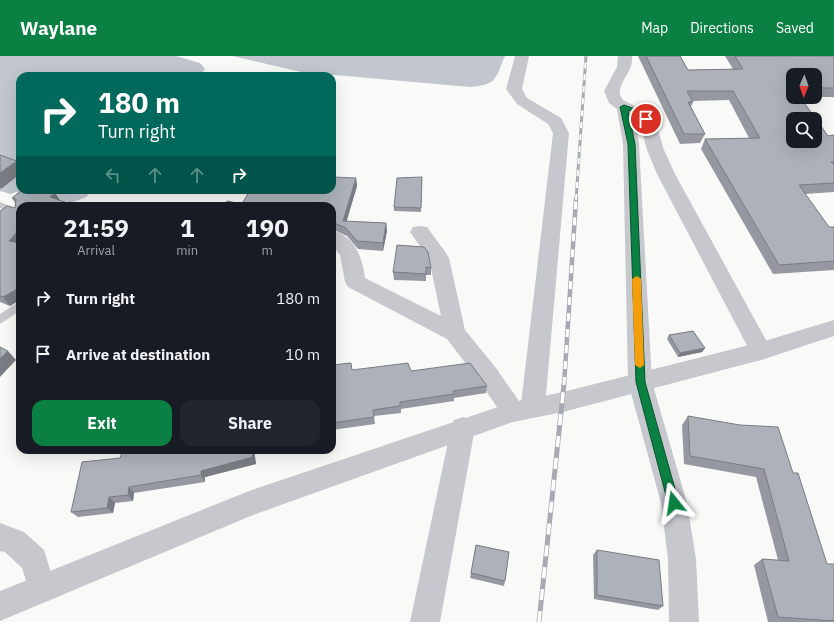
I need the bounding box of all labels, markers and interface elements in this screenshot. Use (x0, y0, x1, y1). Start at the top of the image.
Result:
text: Waylane (20, 16, 97, 40)
text: Map (641, 19, 668, 37)
text: Directions (690, 19, 754, 37)
text: Saved (776, 19, 814, 37)
north arrow (786, 68, 822, 104)
map controls (786, 68, 822, 148)
text: 180 m (98, 84, 180, 121)
icon: right (32, 88, 84, 140)
pin (629, 102, 663, 136)
icon: arrive (635, 108, 657, 130)
button: search (786, 112, 822, 148)
text: Turn right (98, 120, 176, 143)
icon: left (102, 164, 124, 186)
icon: ahead (144, 164, 166, 186)
icon: ahead (186, 164, 208, 186)
icon: right (228, 164, 250, 186)
text: 21:59 (63, 212, 129, 244)
text: 1 (180, 212, 194, 244)
text: 190 (245, 212, 289, 244)
text: Arrival (77, 242, 115, 259)
text: min (176, 242, 198, 259)
text: m (261, 242, 273, 259)
icon: right (32, 287, 54, 309)
text: Turn right (66, 289, 135, 308)
text: 180 m (276, 289, 320, 308)
icon: arrive (32, 343, 54, 365)
text: Arrive at destination (66, 345, 210, 364)
text: 10 m (285, 345, 320, 364)
button: Exit (32, 400, 172, 446)
button: Share (180, 400, 320, 446)
position arrow (653, 482, 695, 524)

